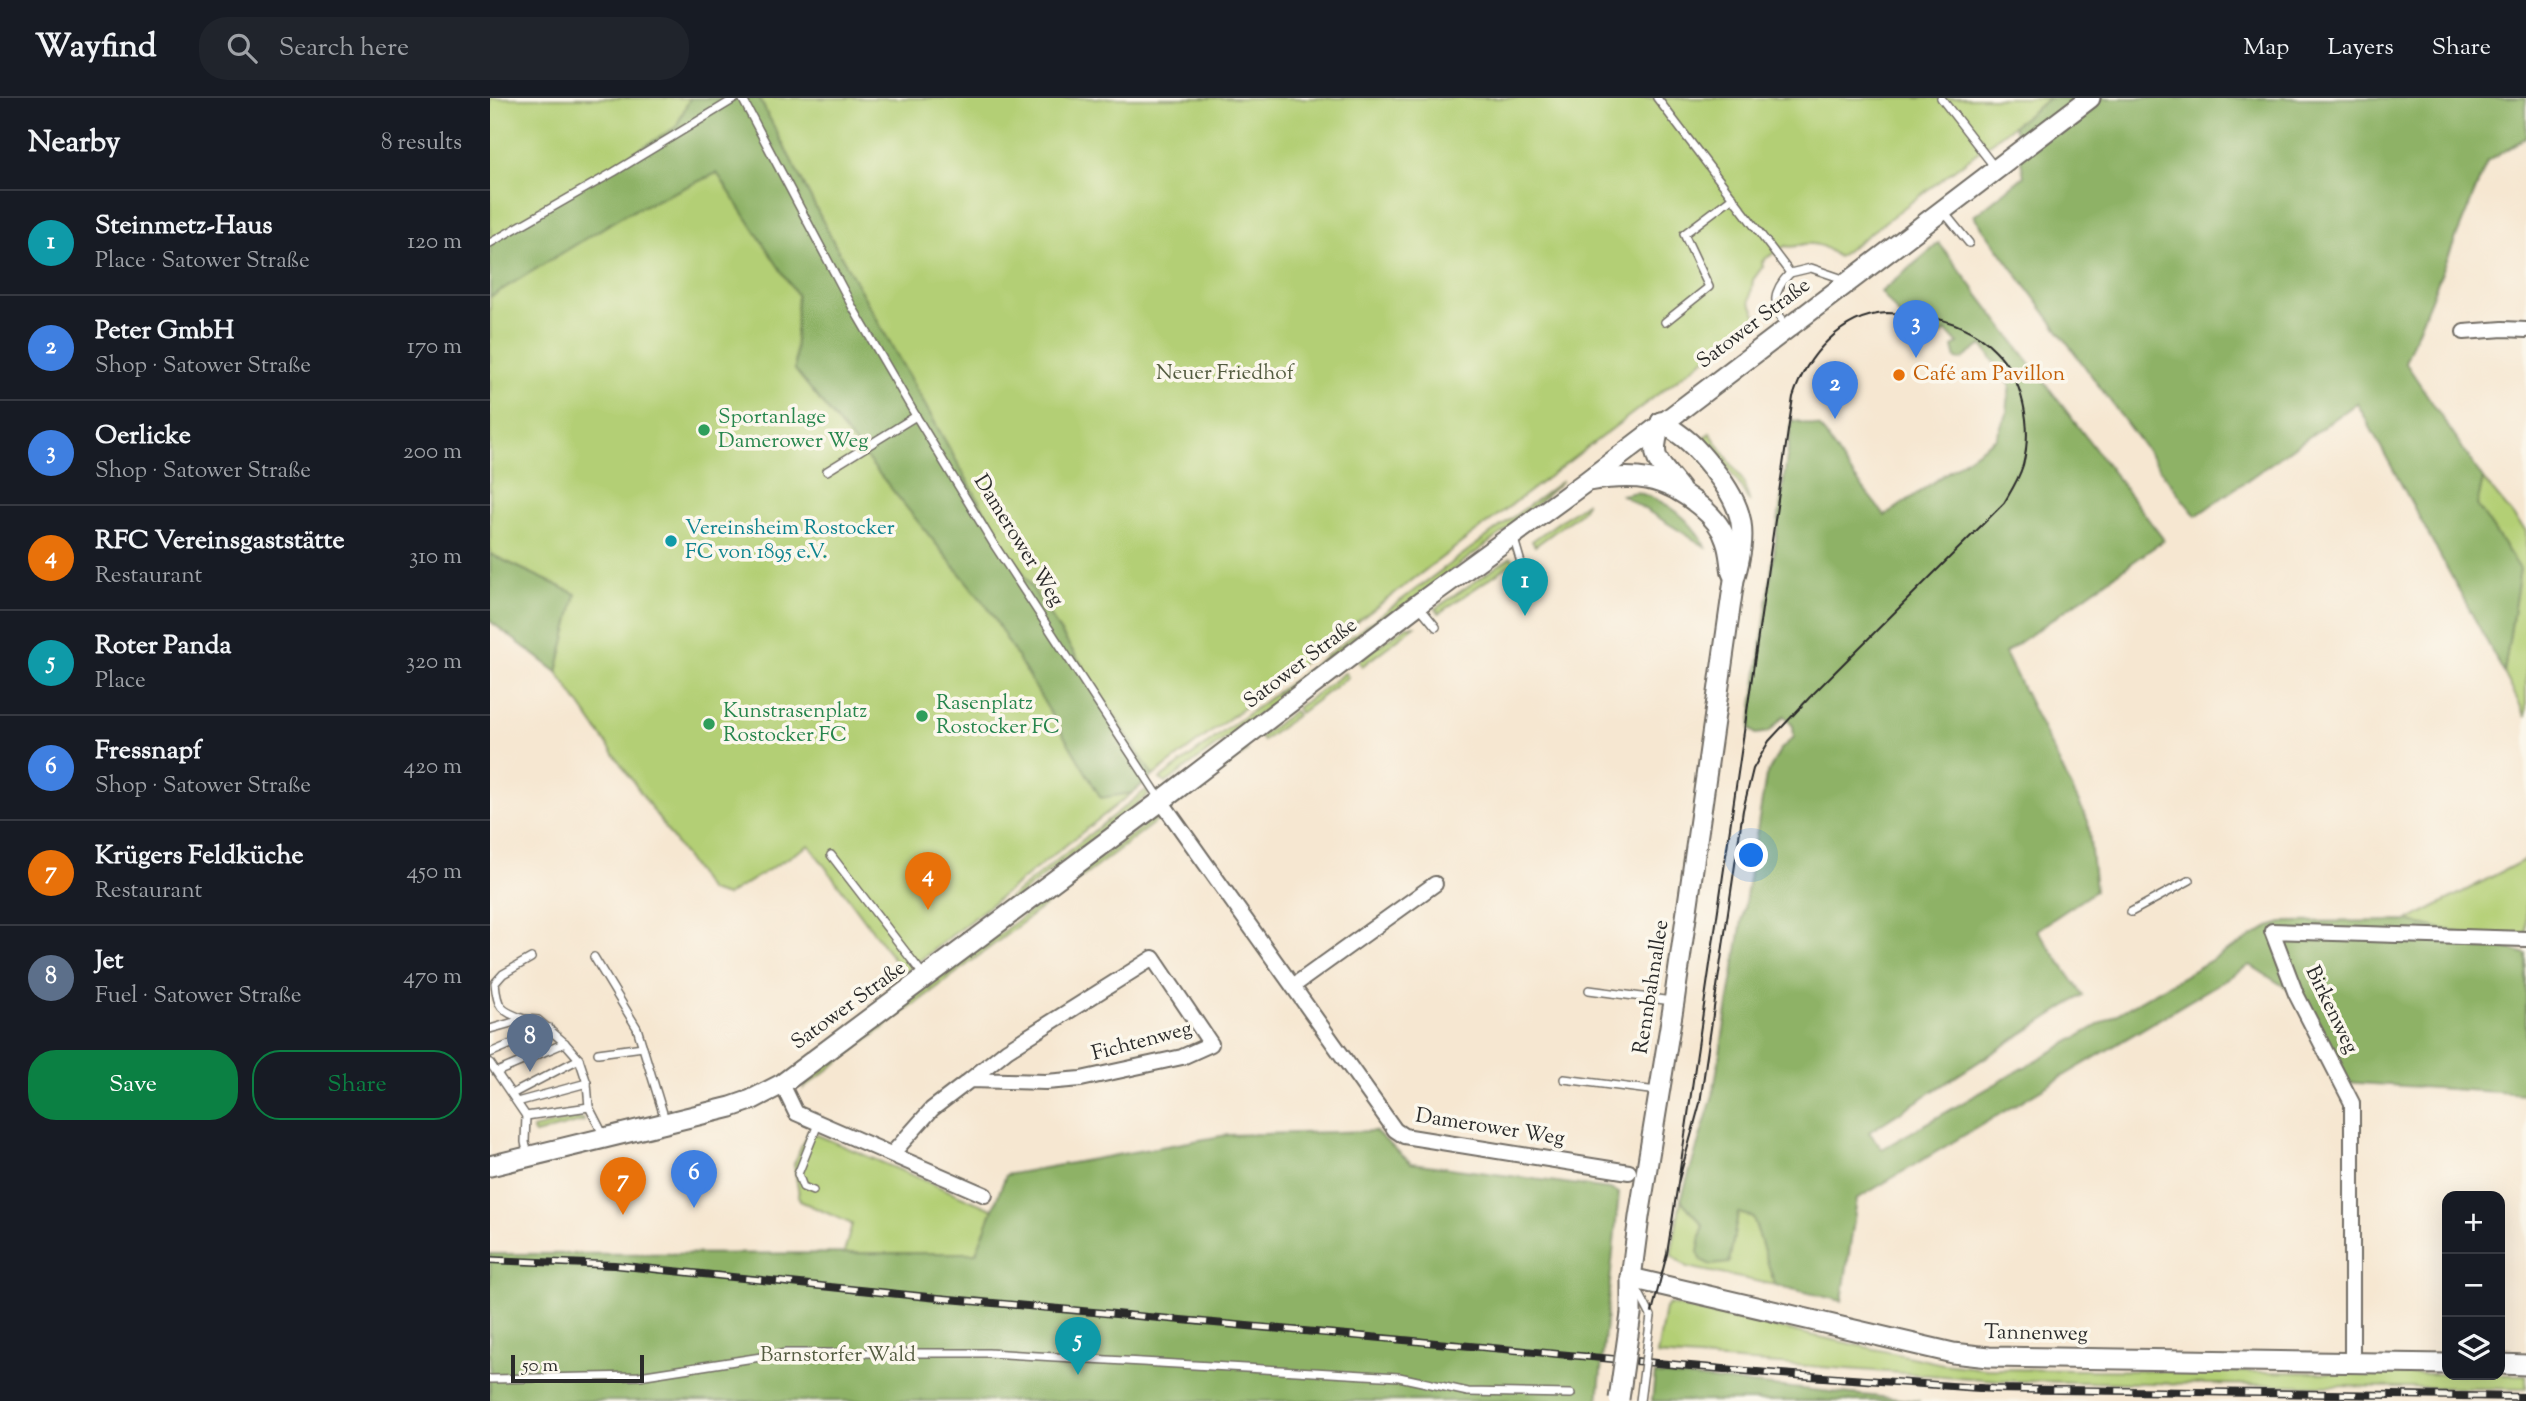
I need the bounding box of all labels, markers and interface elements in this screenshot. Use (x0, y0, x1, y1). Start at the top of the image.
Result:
search box (199, 17, 689, 80)
text: Wayfind (35, 24, 157, 72)
icon: search (223, 29, 261, 67)
text: Search here (279, 30, 409, 67)
text: Map (2243, 31, 2289, 65)
text: Layers (2327, 31, 2394, 65)
text: Share (2432, 31, 2491, 65)
text: Nearby (28, 122, 120, 165)
text: 8 results (381, 127, 462, 160)
text: Steinmetz-Haus (95, 208, 272, 245)
text: 1 (47, 226, 55, 259)
text: 120 m (407, 226, 462, 259)
text: Place · Satower Straße (95, 245, 310, 278)
street label: Satower Straße (1691, 271, 1817, 377)
pin: 3 (1893, 300, 1939, 358)
text: Peter GmbH (95, 313, 234, 350)
text: 2 (46, 331, 56, 364)
text: 170 m (407, 331, 462, 364)
text: Shop · Satower Straße (95, 350, 311, 383)
park label: Neuer Friedhof (1156, 359, 1296, 389)
place label: Café am Pavillon (1913, 360, 2065, 390)
pin: 2 (1812, 361, 1858, 419)
marker: Café am Pavillon (1891, 367, 1907, 383)
place label: Sportanlage Damerower Weg (718, 403, 869, 457)
text: Oerlicke (95, 418, 191, 455)
marker: Sportanlage Damerower Weg (696, 422, 712, 438)
text: 3 (46, 436, 56, 469)
text: 200 m (403, 436, 462, 469)
text: Shop · Satower Straße (95, 455, 311, 488)
street label: Damerower Weg (965, 469, 1071, 613)
place label: Vereinsheim Rostocker FC von 1895 e.V. (685, 514, 895, 568)
text: RFC Vereinsgaststätte (95, 523, 345, 560)
marker: Vereinsheim Rostocker FC von 1895 e.V. (663, 533, 679, 549)
text: 4 (45, 541, 57, 574)
text: 310 m (409, 541, 462, 574)
pin: 1 (1502, 558, 1548, 616)
text: Restaurant (95, 560, 202, 593)
street label: Satower Straße (1238, 611, 1364, 717)
text: Roter Panda (95, 628, 231, 665)
text: 5 (47, 646, 55, 679)
text: 320 m (406, 646, 462, 679)
text: Place (95, 665, 146, 698)
place label: Rasenplatz Rostocker FC (936, 689, 1060, 743)
place label: Kunstrasenplatz Rostocker FC (723, 697, 867, 751)
marker: Rasenplatz Rostocker FC (914, 708, 930, 724)
marker: Kunstrasenplatz Rostocker FC (701, 716, 717, 732)
text: Fressnapf (95, 733, 202, 770)
text: 6 (45, 751, 57, 784)
text: 420 m (404, 751, 462, 784)
text: Shop · Satower Straße (95, 770, 311, 803)
text: Krügers Feldküche (95, 838, 304, 875)
your location (1734, 838, 1768, 872)
pin: 4 (905, 852, 951, 910)
text: 7 (45, 856, 57, 889)
text: 450 m (406, 856, 462, 889)
text: Restaurant (95, 875, 202, 908)
street label: Rennbahnallee (1627, 918, 1677, 1056)
text: Jet (95, 943, 123, 980)
street label: Satower Straße (785, 954, 913, 1058)
text: 8 (45, 961, 57, 994)
text: 470 m (403, 961, 462, 994)
street label: Birkenweg (2297, 961, 2365, 1059)
text: Fuel · Satower Straße (95, 980, 302, 1013)
pin: 8 (507, 1014, 553, 1072)
street label: Fichtenweg (1089, 1014, 1195, 1070)
button: Save (28, 1050, 238, 1120)
button: Share (252, 1050, 462, 1120)
street label: Damerower Weg (1413, 1101, 1567, 1155)
pin: 6 (671, 1150, 717, 1208)
pin: 7 (600, 1157, 646, 1215)
map controls (2442, 1191, 2505, 1380)
button: + (2442, 1191, 2505, 1254)
button: − (2442, 1254, 2505, 1317)
pin: 5 (1055, 1317, 1101, 1375)
button: layers (2442, 1317, 2505, 1380)
street label: Tannenweg (1984, 1318, 2088, 1350)
park label: Barnstorfer Wald (760, 1341, 916, 1371)
scale bar (511, 1352, 644, 1384)
text: 50 m (522, 1353, 558, 1380)

